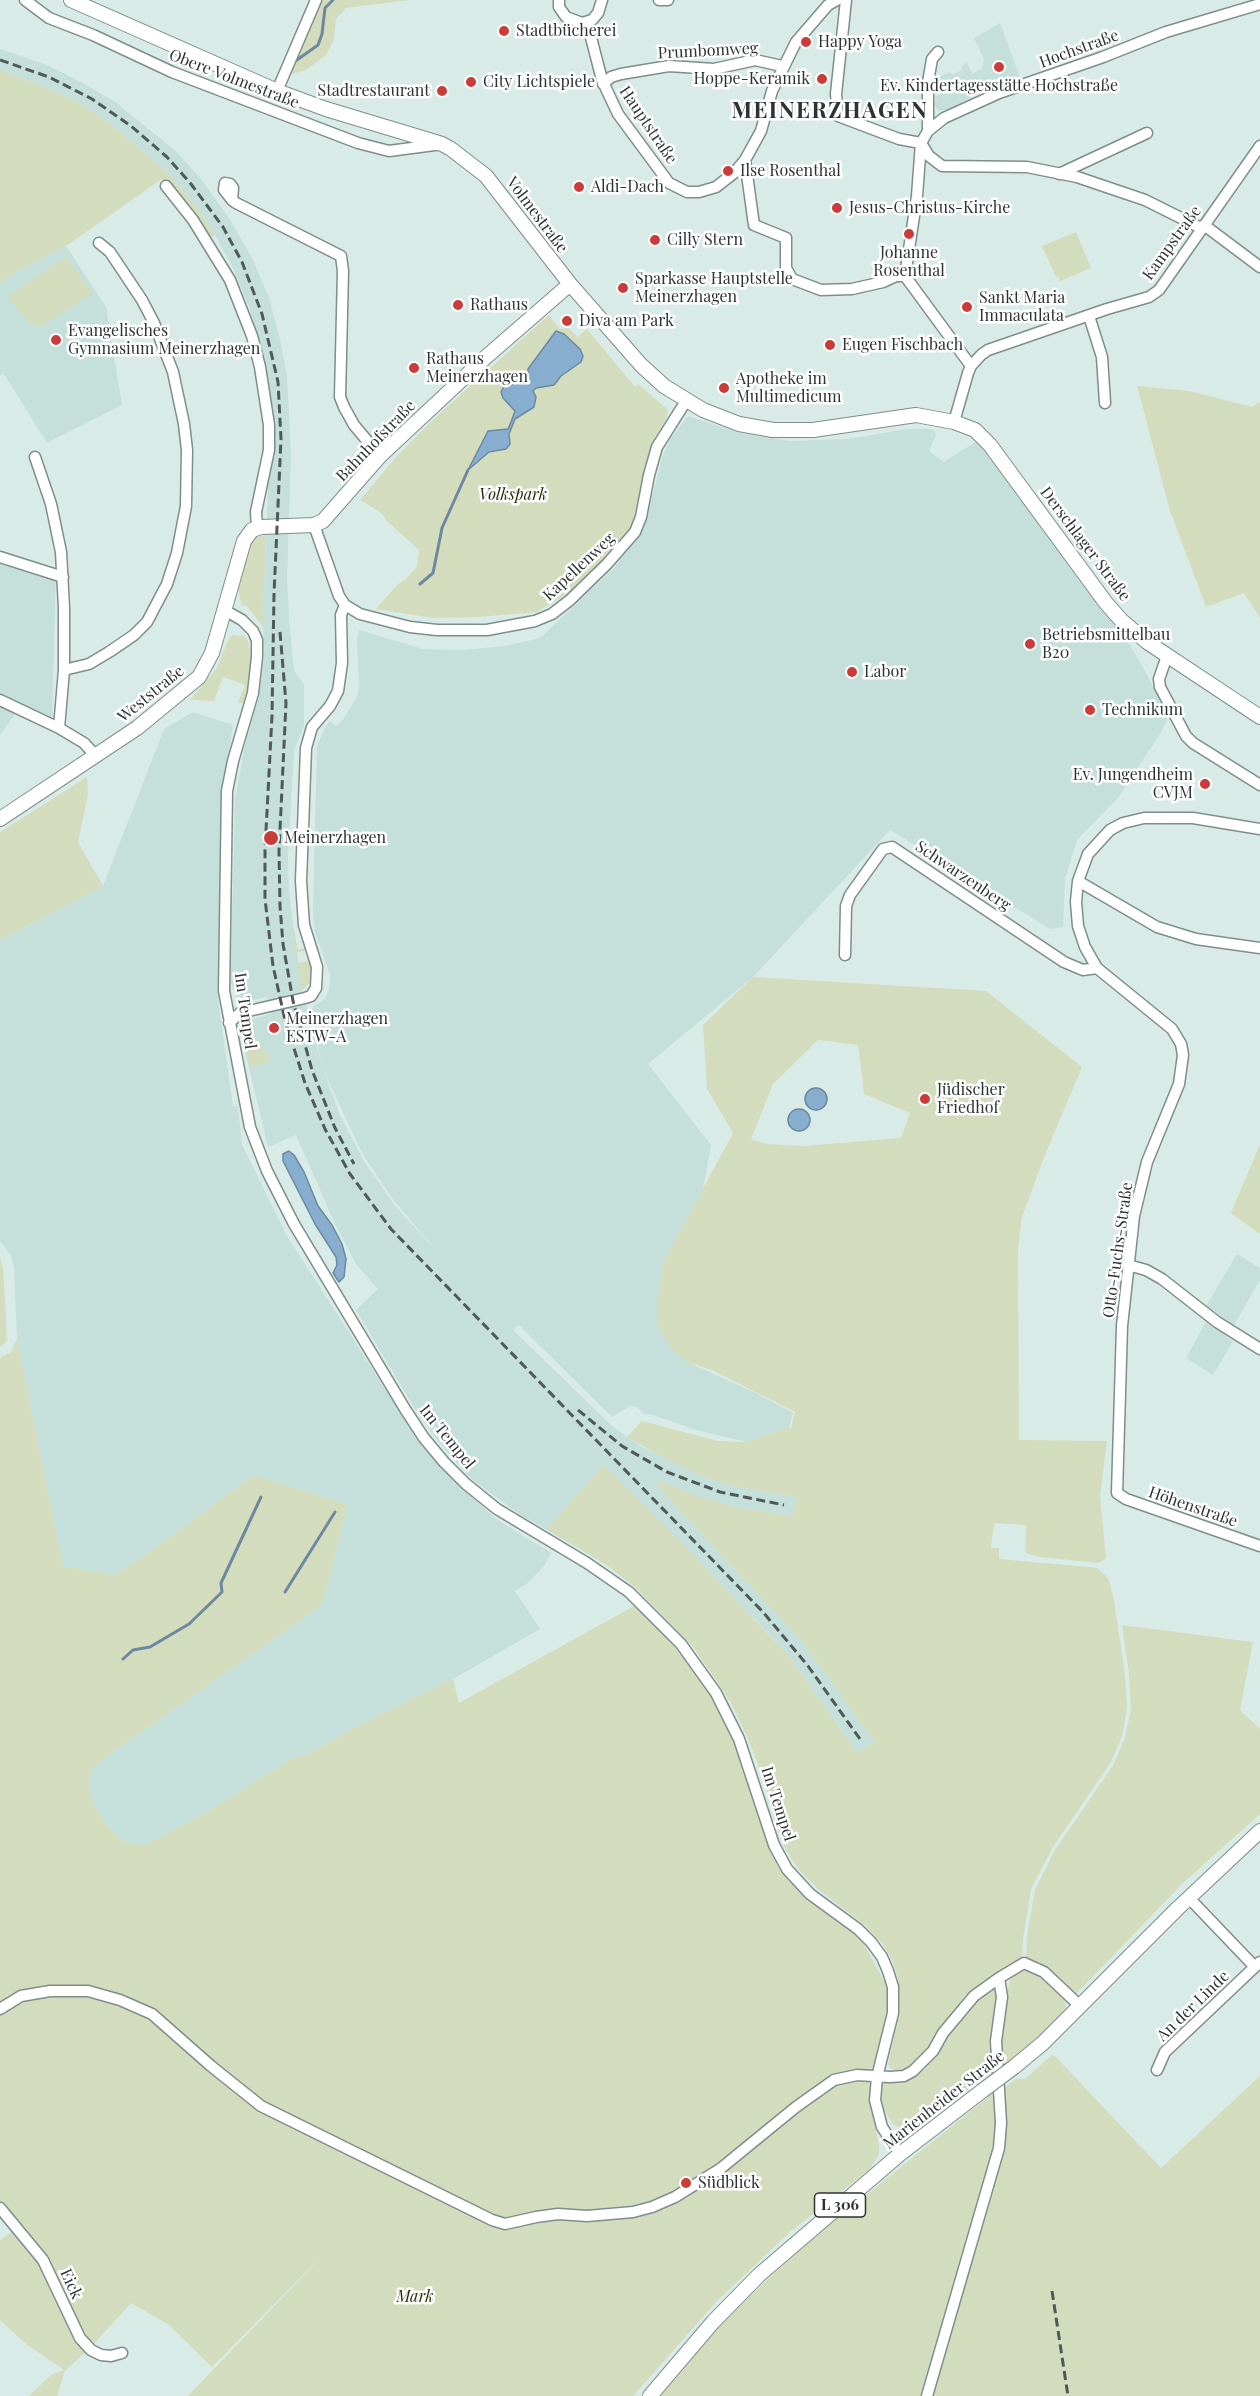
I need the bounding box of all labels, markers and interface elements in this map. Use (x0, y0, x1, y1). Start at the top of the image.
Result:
place label: Stadtbücherei (516, 21, 616, 41)
marker: Stadtbücherei (497, 24, 511, 38)
street label: Hochstraße (1037, 26, 1121, 72)
place label: Happy Yoga (818, 32, 902, 52)
marker: Happy Yoga (799, 35, 813, 49)
street label: Prumbomweg (657, 39, 759, 63)
street label: Obere Volmestraße (166, 45, 302, 113)
marker: Ev. Kindertagesstätte Hochstraße (992, 60, 1006, 74)
place label: Hoppe-Keramik (693, 69, 810, 89)
place label: City Lichtspiele (483, 72, 595, 92)
marker: Hoppe-Keramik (815, 72, 829, 86)
marker: City Lichtspiele (464, 75, 478, 89)
place label: Ev. Kindertagesstätte Hochstraße (880, 76, 1118, 96)
place label: Stadtrestaurant (317, 81, 430, 101)
street label: Hauptstraße (615, 82, 681, 168)
marker: Stadtrestaurant (435, 84, 449, 98)
district label: MEINERZHAGEN (732, 98, 928, 124)
place label: Ilse Rosenthal (740, 161, 841, 181)
marker: Ilse Rosenthal (721, 164, 735, 178)
street label: Volmestraße (502, 173, 572, 257)
place label: Aldi-Dach (591, 177, 664, 197)
marker: Aldi-Dach (572, 180, 586, 194)
place label: Jesus-Christus-Kirche (849, 198, 1010, 218)
marker: Jesus-Christus-Kirche (830, 201, 844, 215)
street label: Kampstraße (1139, 202, 1205, 284)
marker: Johanne Rosenthal (902, 227, 916, 241)
place label: Cilly Stern (667, 230, 743, 250)
marker: Cilly Stern (648, 233, 662, 247)
place label: Johanne Rosenthal (873, 243, 945, 281)
place label: Sparkasse Hauptstelle Meinerzhagen (635, 269, 793, 307)
marker: Sparkasse Hauptstelle Meinerzhagen (616, 281, 630, 295)
place label: Sankt Maria Immaculata (979, 288, 1065, 326)
place label: Rathaus (470, 295, 528, 315)
marker: Rathaus (451, 298, 465, 312)
marker: Sankt Maria Immaculata (960, 300, 974, 314)
place label: Diva am Park (579, 311, 674, 331)
marker: Diva am Park (560, 314, 574, 328)
place label: Evangelisches Gymnasium Meinerzhagen (68, 321, 260, 359)
marker: Evangelisches Gymnasium Meinerzhagen (49, 333, 63, 347)
place label: Eugen Fischbach (842, 335, 963, 355)
marker: Eugen Fischbach (823, 338, 837, 352)
place label: Rathaus Meinerzhagen (426, 349, 528, 387)
marker: Rathaus Meinerzhagen (407, 361, 421, 375)
place label: Apotheke im Multimedicum (736, 369, 842, 407)
marker: Apotheke im Multimedicum (717, 381, 731, 395)
street label: Bahnhofstraße (332, 396, 420, 486)
street label: Derschlager Straße (1036, 483, 1134, 605)
park label: Volkspark (479, 485, 547, 505)
street label: Kapellenweg (539, 529, 619, 605)
place label: Betriebsmittelbau B20 (1042, 625, 1170, 663)
marker: Betriebsmittelbau B20 (1023, 637, 1037, 651)
street label: Weststraße (114, 661, 188, 727)
place label: Labor (864, 662, 906, 682)
marker: Labor (845, 665, 859, 679)
place label: Technikum (1102, 700, 1183, 720)
marker: Technikum (1083, 703, 1097, 717)
place label: Ev. Jungendheim CVJM (1073, 765, 1193, 803)
marker: Ev. Jungendheim CVJM (1198, 777, 1212, 791)
place label: Meinerzhagen (284, 828, 386, 848)
marker: Meinerzhagen (262, 829, 280, 847)
street label: Schwarzenberg (912, 837, 1014, 915)
street label: Im Tempel (230, 971, 260, 1051)
place label: Meinerzhagen ESTW-A (286, 1009, 388, 1047)
marker: Meinerzhagen ESTW-A (267, 1021, 281, 1035)
place label: Jüdischer Friedhof (937, 1080, 1005, 1118)
marker: Jüdischer Friedhof (918, 1092, 932, 1106)
street label: Otto-Fuchs-Straße (1099, 1181, 1137, 1319)
street label: Im Tempel (415, 1401, 479, 1473)
street label: Höhenstraße (1146, 1483, 1240, 1531)
street label: Im Tempel (757, 1764, 799, 1844)
street label: An der Linde (1153, 1967, 1233, 2045)
street label: Marienheider Straße (879, 2047, 1009, 2153)
place label: Südblick (698, 2173, 760, 2193)
marker: Südblick (679, 2176, 693, 2190)
road number: L 306 (814, 2193, 866, 2217)
street label: Eick (56, 2266, 86, 2302)
park label: Mark (397, 2287, 433, 2307)

